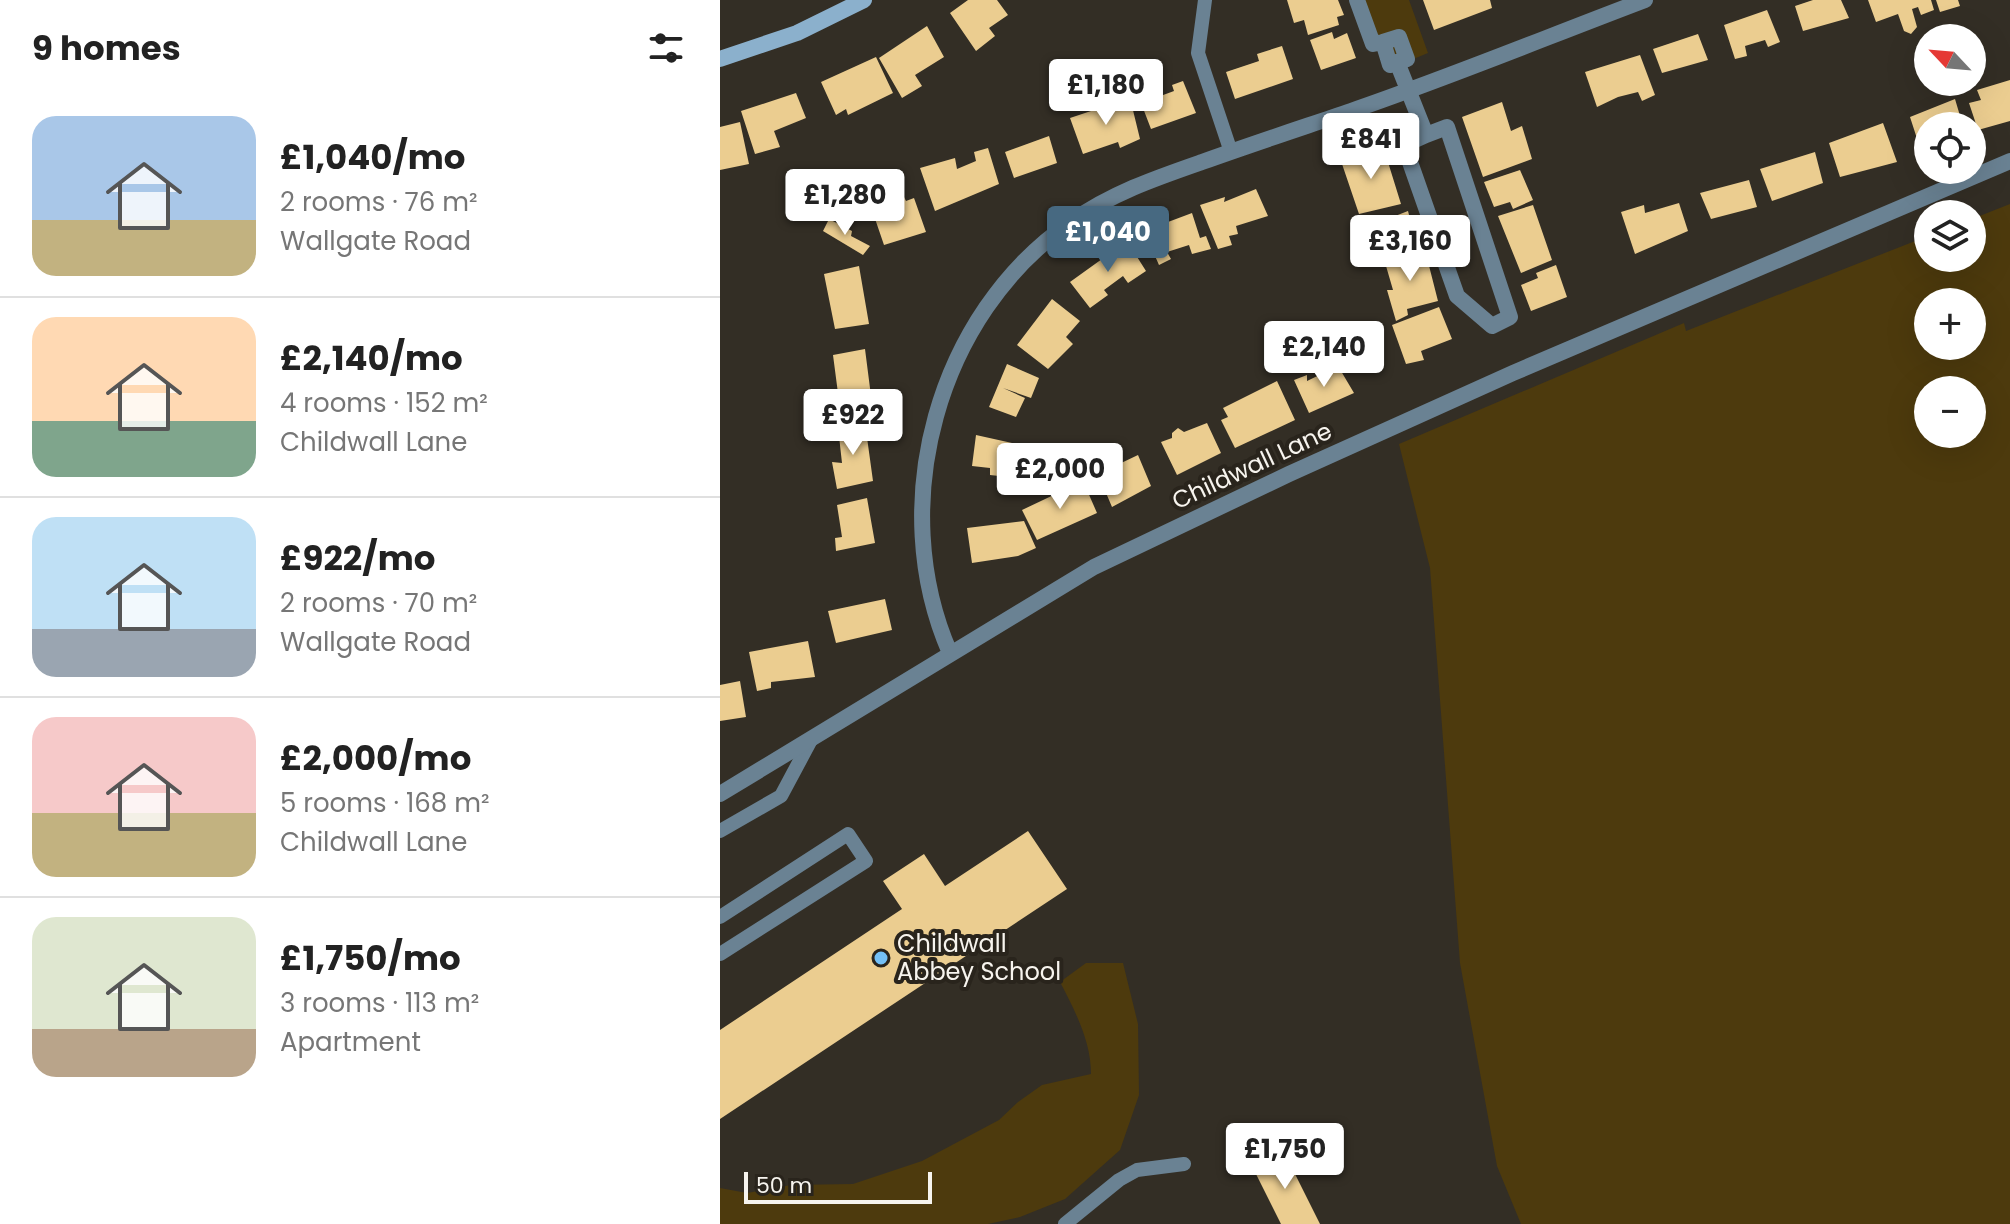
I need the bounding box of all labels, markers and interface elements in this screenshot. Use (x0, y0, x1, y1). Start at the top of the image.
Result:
text: 9 homes (32, 24, 181, 72)
north arrow (1914, 24, 1986, 96)
map controls (1914, 24, 1986, 448)
icon: filters (644, 26, 688, 70)
pin: £1,180 (1041, 59, 1171, 127)
text: £1,180 (1067, 67, 1145, 103)
button: locate (1914, 112, 1986, 184)
pin: £841 (1324, 113, 1418, 181)
text: £841 (1340, 121, 1402, 157)
text: £1,040/mo (280, 133, 466, 181)
icon: home (96, 148, 192, 244)
pin: £1,280 (780, 169, 910, 237)
text: £1,280 (803, 177, 887, 213)
text: 2 rooms · 76 m² (280, 184, 478, 220)
button: layers (1914, 200, 1986, 272)
pin: £1,040 (1043, 206, 1173, 274)
text: £1,040 (1065, 214, 1151, 250)
pin: £3,160 (1345, 215, 1475, 283)
text: Wallgate Road (280, 223, 471, 259)
text: £3,160 (1368, 223, 1452, 259)
button: + (1914, 288, 1986, 360)
pin: £2,140 (1259, 321, 1389, 389)
text: £2,140 (1282, 329, 1366, 365)
text: £2,140/mo (280, 334, 463, 382)
icon: home (96, 349, 192, 445)
button: − (1914, 376, 1986, 448)
text: 4 rooms · 152 m² (280, 385, 488, 421)
pin: £922 (806, 389, 900, 457)
text: £922 (822, 397, 884, 433)
street label: Childwall Lane (1166, 414, 1337, 517)
text: Childwall Lane (280, 424, 467, 460)
pin: £2,000 (995, 443, 1125, 511)
text: £2,000 (1015, 451, 1105, 487)
text: £922/mo (280, 534, 435, 582)
icon: home (96, 549, 192, 645)
text: 2 rooms · 70 m² (280, 585, 477, 621)
text: Wallgate Road (280, 624, 471, 660)
text: £2,000/mo (280, 734, 471, 782)
icon: home (96, 749, 192, 845)
text: 5 rooms · 168 m² (280, 785, 490, 821)
text: Childwall Lane (280, 824, 467, 860)
place label: Childwall Abbey School (897, 927, 1061, 988)
text: £1,750/mo (280, 934, 461, 982)
icon: home (96, 949, 192, 1045)
marker: Childwall Abbey School (872, 949, 890, 967)
text: 3 rooms · 113 m² (280, 985, 479, 1021)
text: Apartment (280, 1024, 421, 1060)
pin: £1,750 (1220, 1123, 1350, 1191)
text: £1,750 (1244, 1131, 1326, 1167)
scale bar (744, 1168, 932, 1204)
text: 50 m (756, 1170, 812, 1201)

